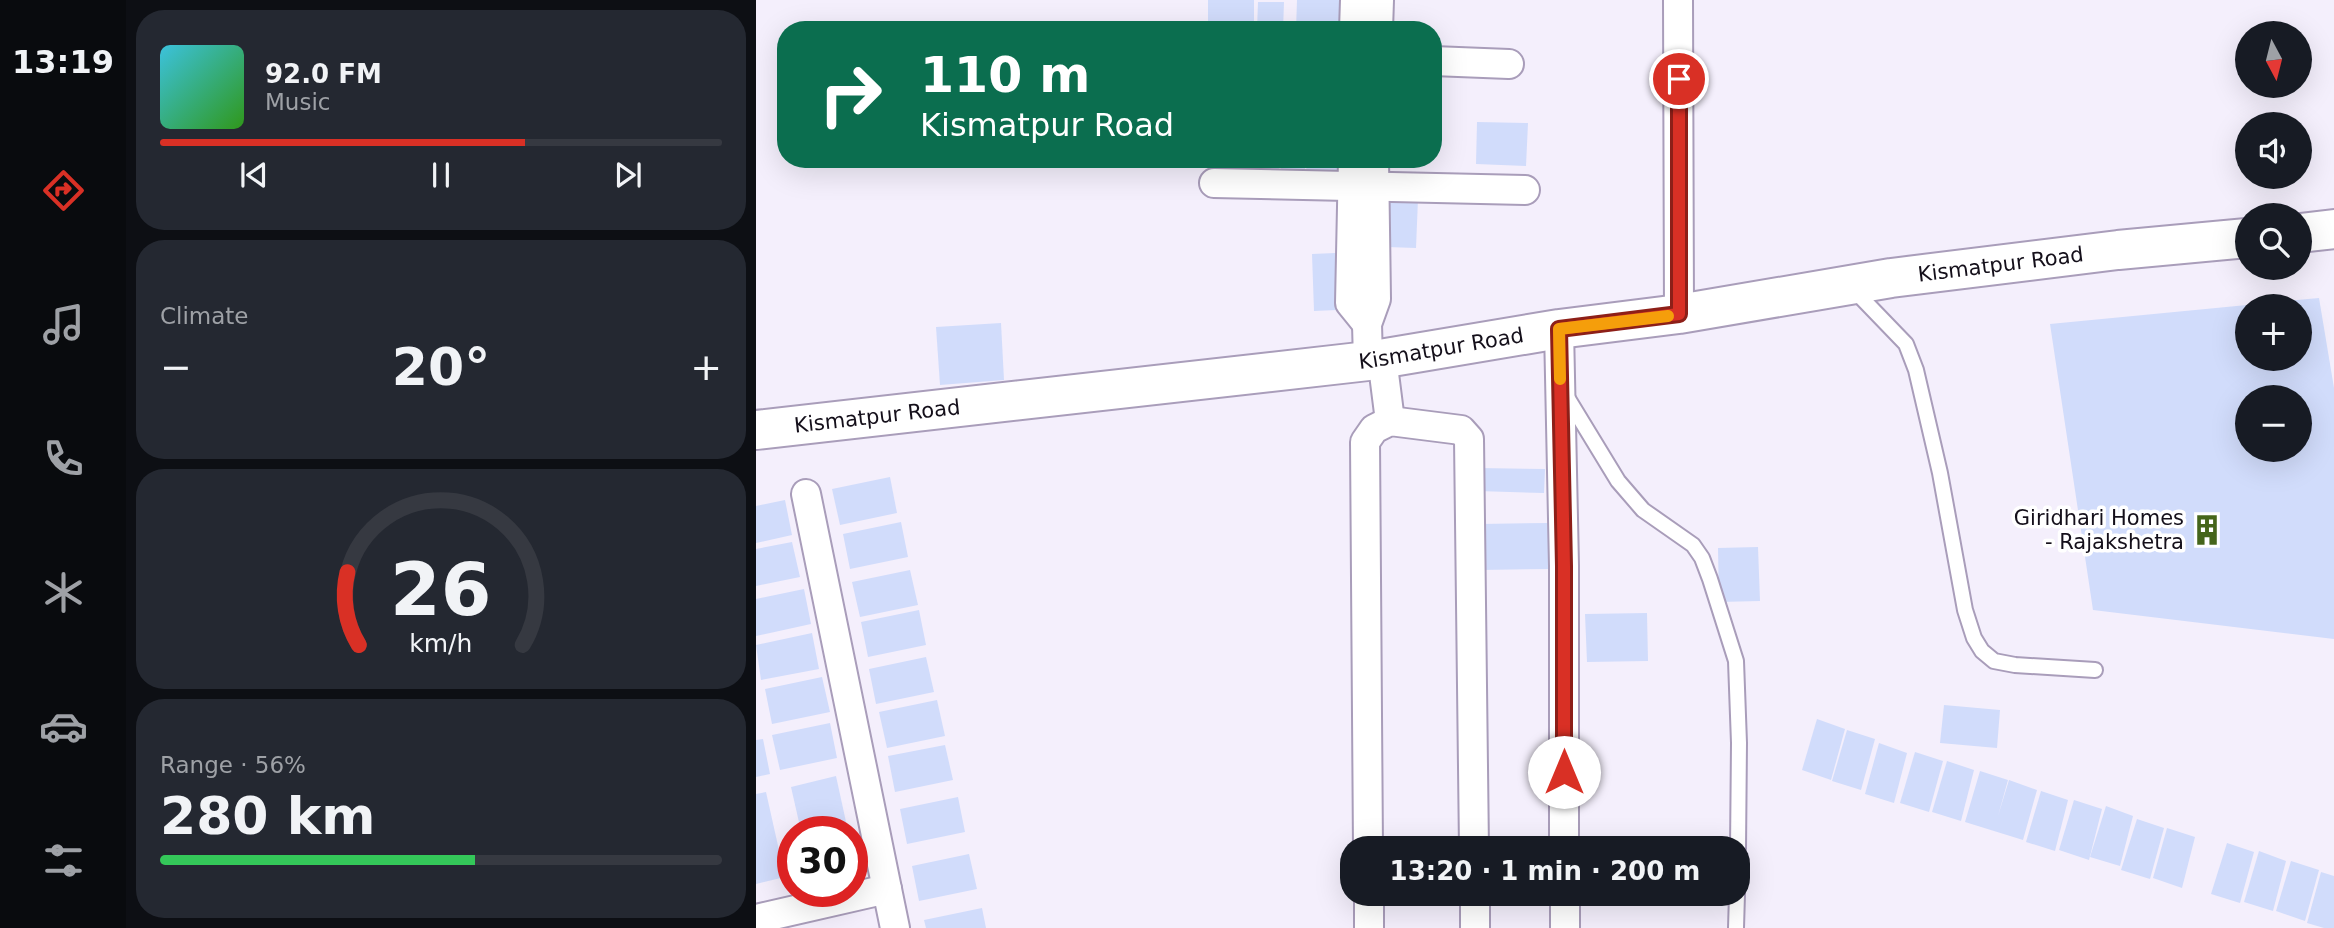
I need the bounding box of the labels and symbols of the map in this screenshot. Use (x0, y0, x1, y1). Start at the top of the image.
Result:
north arrow (2235, 21, 2312, 98)
pin (1649, 49, 1709, 109)
street label: Kismatpur Road (1916, 242, 2085, 287)
street label: Kismatpur Road (1357, 323, 1525, 374)
street label: Kismatpur Road (793, 395, 961, 438)
place label: Giridhari Homes - Rajakshetra (2014, 506, 2184, 554)
building icon: Giridhari Homes - Rajakshetra (2190, 513, 2224, 547)
position arrow (1527, 735, 1601, 809)
speed limit sign: 30 (777, 816, 868, 907)

